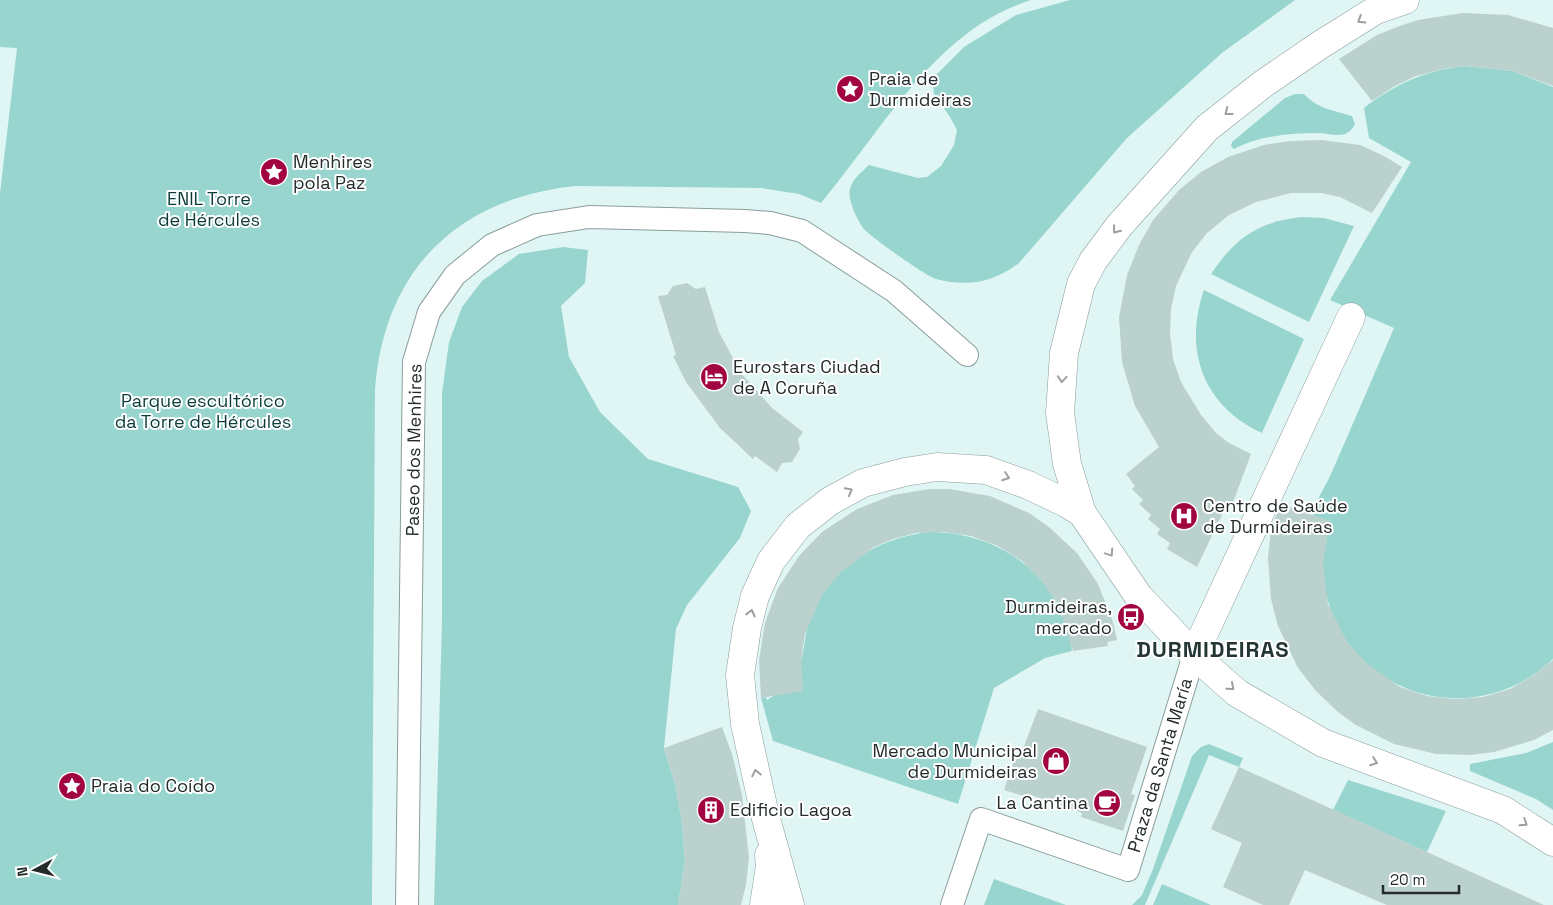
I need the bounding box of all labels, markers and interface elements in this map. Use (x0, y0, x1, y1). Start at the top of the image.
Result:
one-way arrow (1357, 13, 1366, 23)
place label: Praia de Durmideiras (869, 67, 972, 111)
place icon: Praia de Durmideiras (835, 74, 865, 104)
one-way arrow (1225, 107, 1234, 115)
place label: Menhires pola Paz (293, 150, 372, 194)
place icon: Menhires pola Paz (259, 157, 289, 187)
park label: ENIL Torre de Hércules (158, 187, 260, 231)
one-way arrow (1114, 224, 1122, 233)
place label: Eurostars Ciudad de A Coruña (733, 355, 881, 399)
hotel icon: Eurostars Ciudad de A Coruña (699, 362, 729, 392)
street label: Paseo dos Menhires (400, 363, 427, 537)
one-way arrow (1057, 376, 1068, 384)
park label: Parque escultórico da Torre de Hércules (115, 389, 291, 433)
one-way arrow (1001, 471, 1010, 481)
one-way arrow (843, 487, 852, 497)
place label: Centro de Saúde de Durmideiras (1203, 494, 1348, 538)
hospital icon: Centro de Saúde de Durmideiras (1169, 501, 1199, 531)
one-way arrow (1103, 548, 1113, 557)
place label: Durmideiras, mercado (1005, 595, 1112, 639)
bus stop icon: Durmideiras, mercado (1116, 602, 1146, 632)
one-way arrow (745, 610, 755, 618)
district label: DURMIDEIRAS (1136, 635, 1290, 663)
street label: Praza da Santa María (1122, 675, 1197, 855)
one-way arrow (1225, 681, 1234, 690)
place label: Mercado Municipal de Durmideiras (873, 739, 1037, 783)
shop icon: Mercado Municipal de Durmideiras (1041, 746, 1071, 776)
one-way arrow (1369, 756, 1378, 766)
one-way arrow (751, 769, 762, 778)
place icon: Praia do Coído (57, 771, 87, 801)
place label: Praia do Coído (91, 774, 215, 797)
cafe icon: La Cantina (1092, 788, 1122, 818)
place label: La Cantina (996, 791, 1088, 814)
building icon: Edificio Lagoa (696, 795, 726, 825)
place label: Edificio Lagoa (730, 798, 852, 821)
one-way arrow (1518, 817, 1527, 827)
north arrow (10, 845, 60, 895)
scale bar (1383, 862, 1459, 894)
text: N (13, 866, 32, 877)
text: 20 m (1390, 870, 1425, 889)

